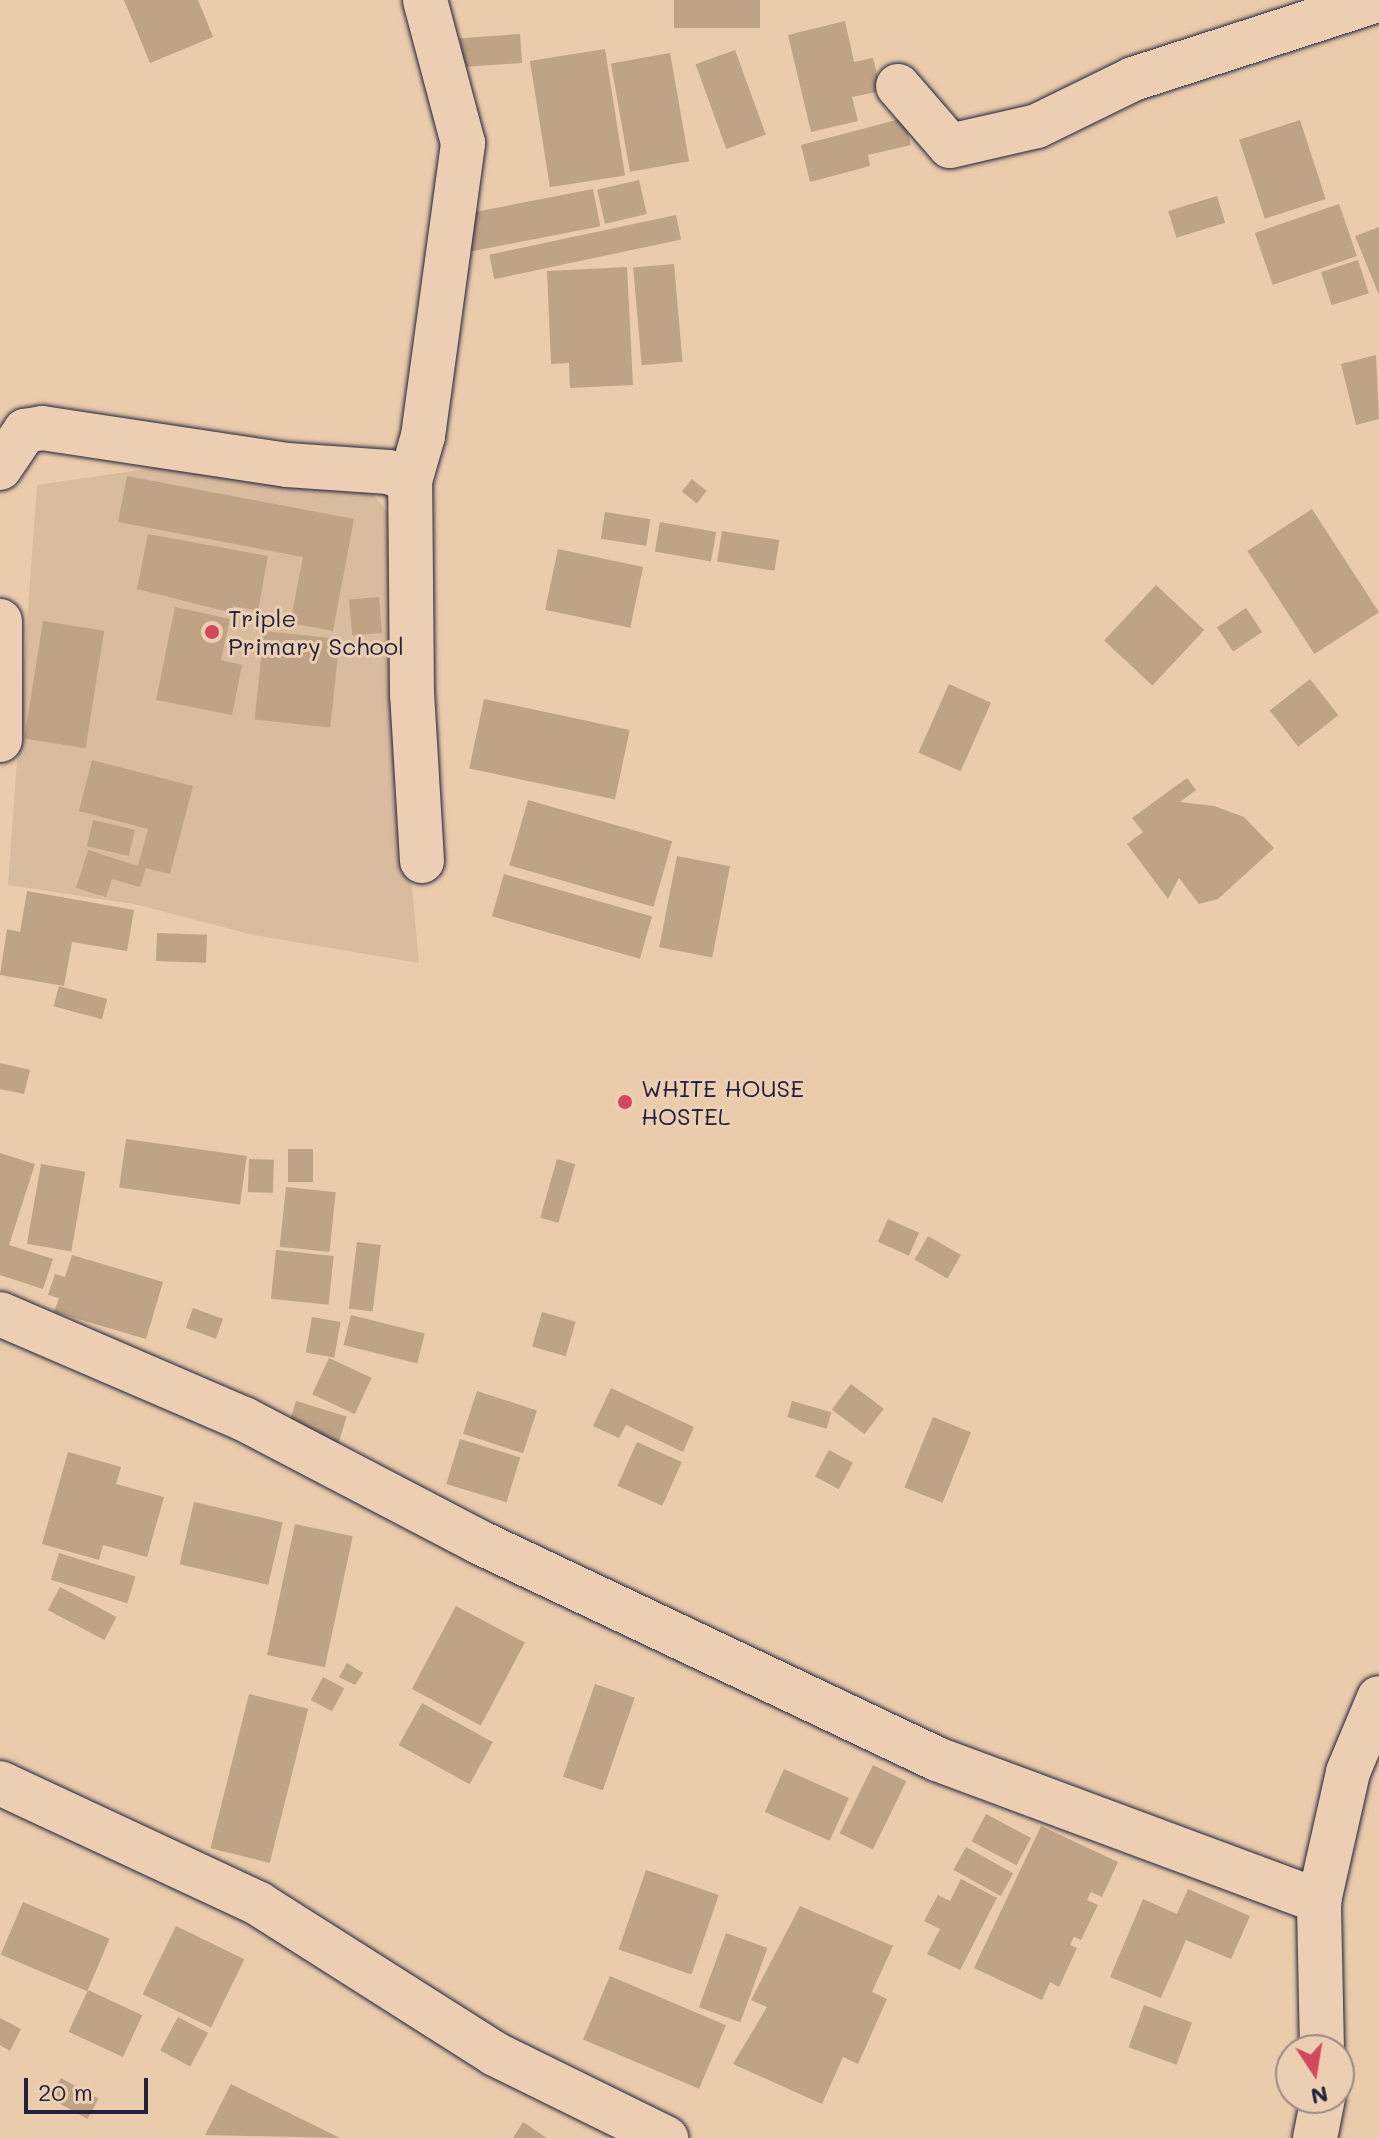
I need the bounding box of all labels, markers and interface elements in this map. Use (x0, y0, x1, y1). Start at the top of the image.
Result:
place label: Triple Primary School (228, 604, 404, 660)
marker: Triple Primary School (203, 623, 221, 641)
place label: WHITE HOUSE HOSTEL (641, 1074, 804, 1130)
marker: WHITE HOUSE HOSTEL (616, 1093, 634, 1111)
north arrow (1275, 2034, 1355, 2114)
scale bar (28, 2062, 152, 2112)
text: 20 m (38, 2076, 93, 2107)
text: N (1309, 2080, 1331, 2112)

